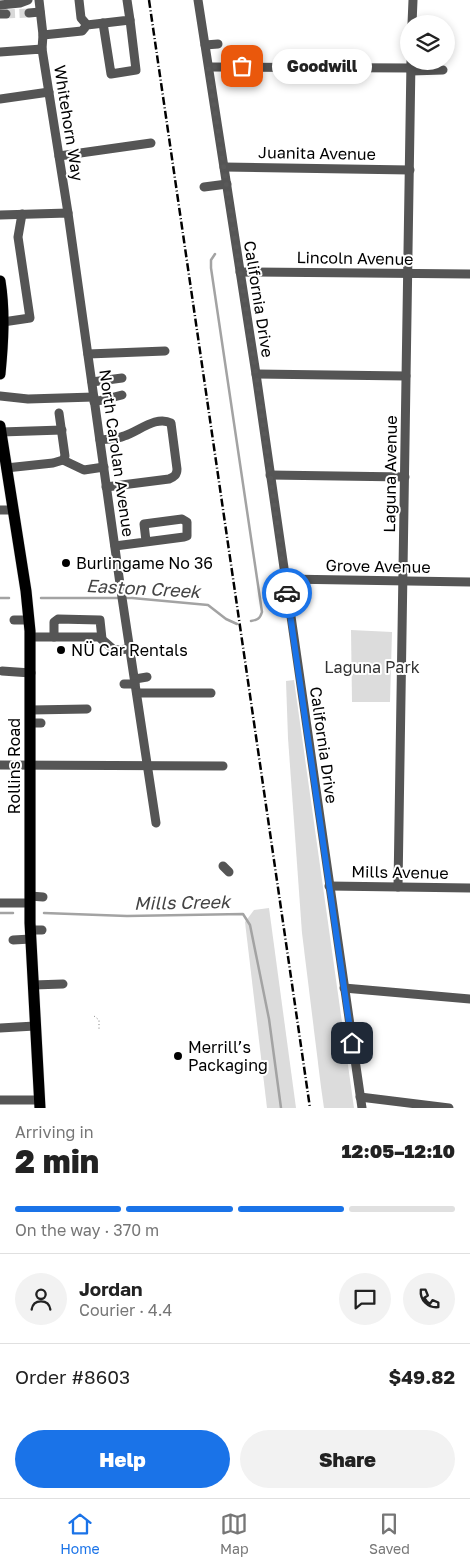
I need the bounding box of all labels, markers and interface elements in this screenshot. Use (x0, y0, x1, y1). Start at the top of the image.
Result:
map controls (400, 15, 455, 70)
button: layers (400, 15, 455, 70)
pin (221, 45, 263, 87)
callout: Goodwill (272, 48, 372, 84)
icon: bag (228, 52, 256, 80)
text: Goodwill (287, 56, 357, 76)
street label: Whitehorn Way (50, 64, 88, 182)
street label: Juanita Avenue (258, 142, 376, 164)
street label: California Drive (240, 239, 278, 359)
street label: Lincoln Avenue (296, 247, 414, 269)
street label: North Carolan Avenue (95, 368, 139, 538)
street label: Laguna Avenue (379, 415, 401, 533)
place label: Burlingame No 36 (76, 553, 213, 573)
street label: Grove Avenue (325, 555, 431, 577)
marker: Burlingame No 36 (60, 557, 72, 569)
courier (262, 568, 312, 618)
water label: Easton Creek (85, 574, 202, 602)
icon: car (273, 579, 301, 607)
place label: NÜ Car Rentals (71, 640, 188, 660)
marker: NÜ Car Rentals (55, 644, 67, 656)
park label: Laguna Park (324, 657, 420, 677)
street label: California Drive (306, 685, 342, 805)
street label: Rollins Road (4, 718, 24, 814)
street label: Mills Avenue (351, 861, 449, 883)
water label: Mills Creek (134, 890, 232, 914)
pin (331, 1022, 373, 1064)
icon: home (338, 1029, 366, 1057)
place label: Merrill’s Packaging (188, 1037, 268, 1075)
marker: Merrill’s Packaging (172, 1050, 184, 1062)
text: Arriving in (15, 1122, 94, 1142)
text: 12:05–12:10 (342, 1139, 455, 1162)
text: 2 min (15, 1142, 99, 1180)
text: On the way · 370 m (15, 1220, 159, 1240)
button: person (15, 1273, 67, 1325)
button: chat (339, 1273, 391, 1325)
button: phone (403, 1273, 455, 1325)
text: Jordan (79, 1277, 143, 1300)
text: Courier · 4.4 (79, 1300, 172, 1320)
text: Order #8603 (15, 1365, 130, 1388)
text: $49.82 (388, 1365, 455, 1388)
button: Help (15, 1430, 230, 1488)
button: Share (240, 1430, 455, 1488)
tab: Home (60, 1510, 100, 1557)
tab: Map (220, 1510, 249, 1557)
tab: Saved (369, 1510, 410, 1557)

